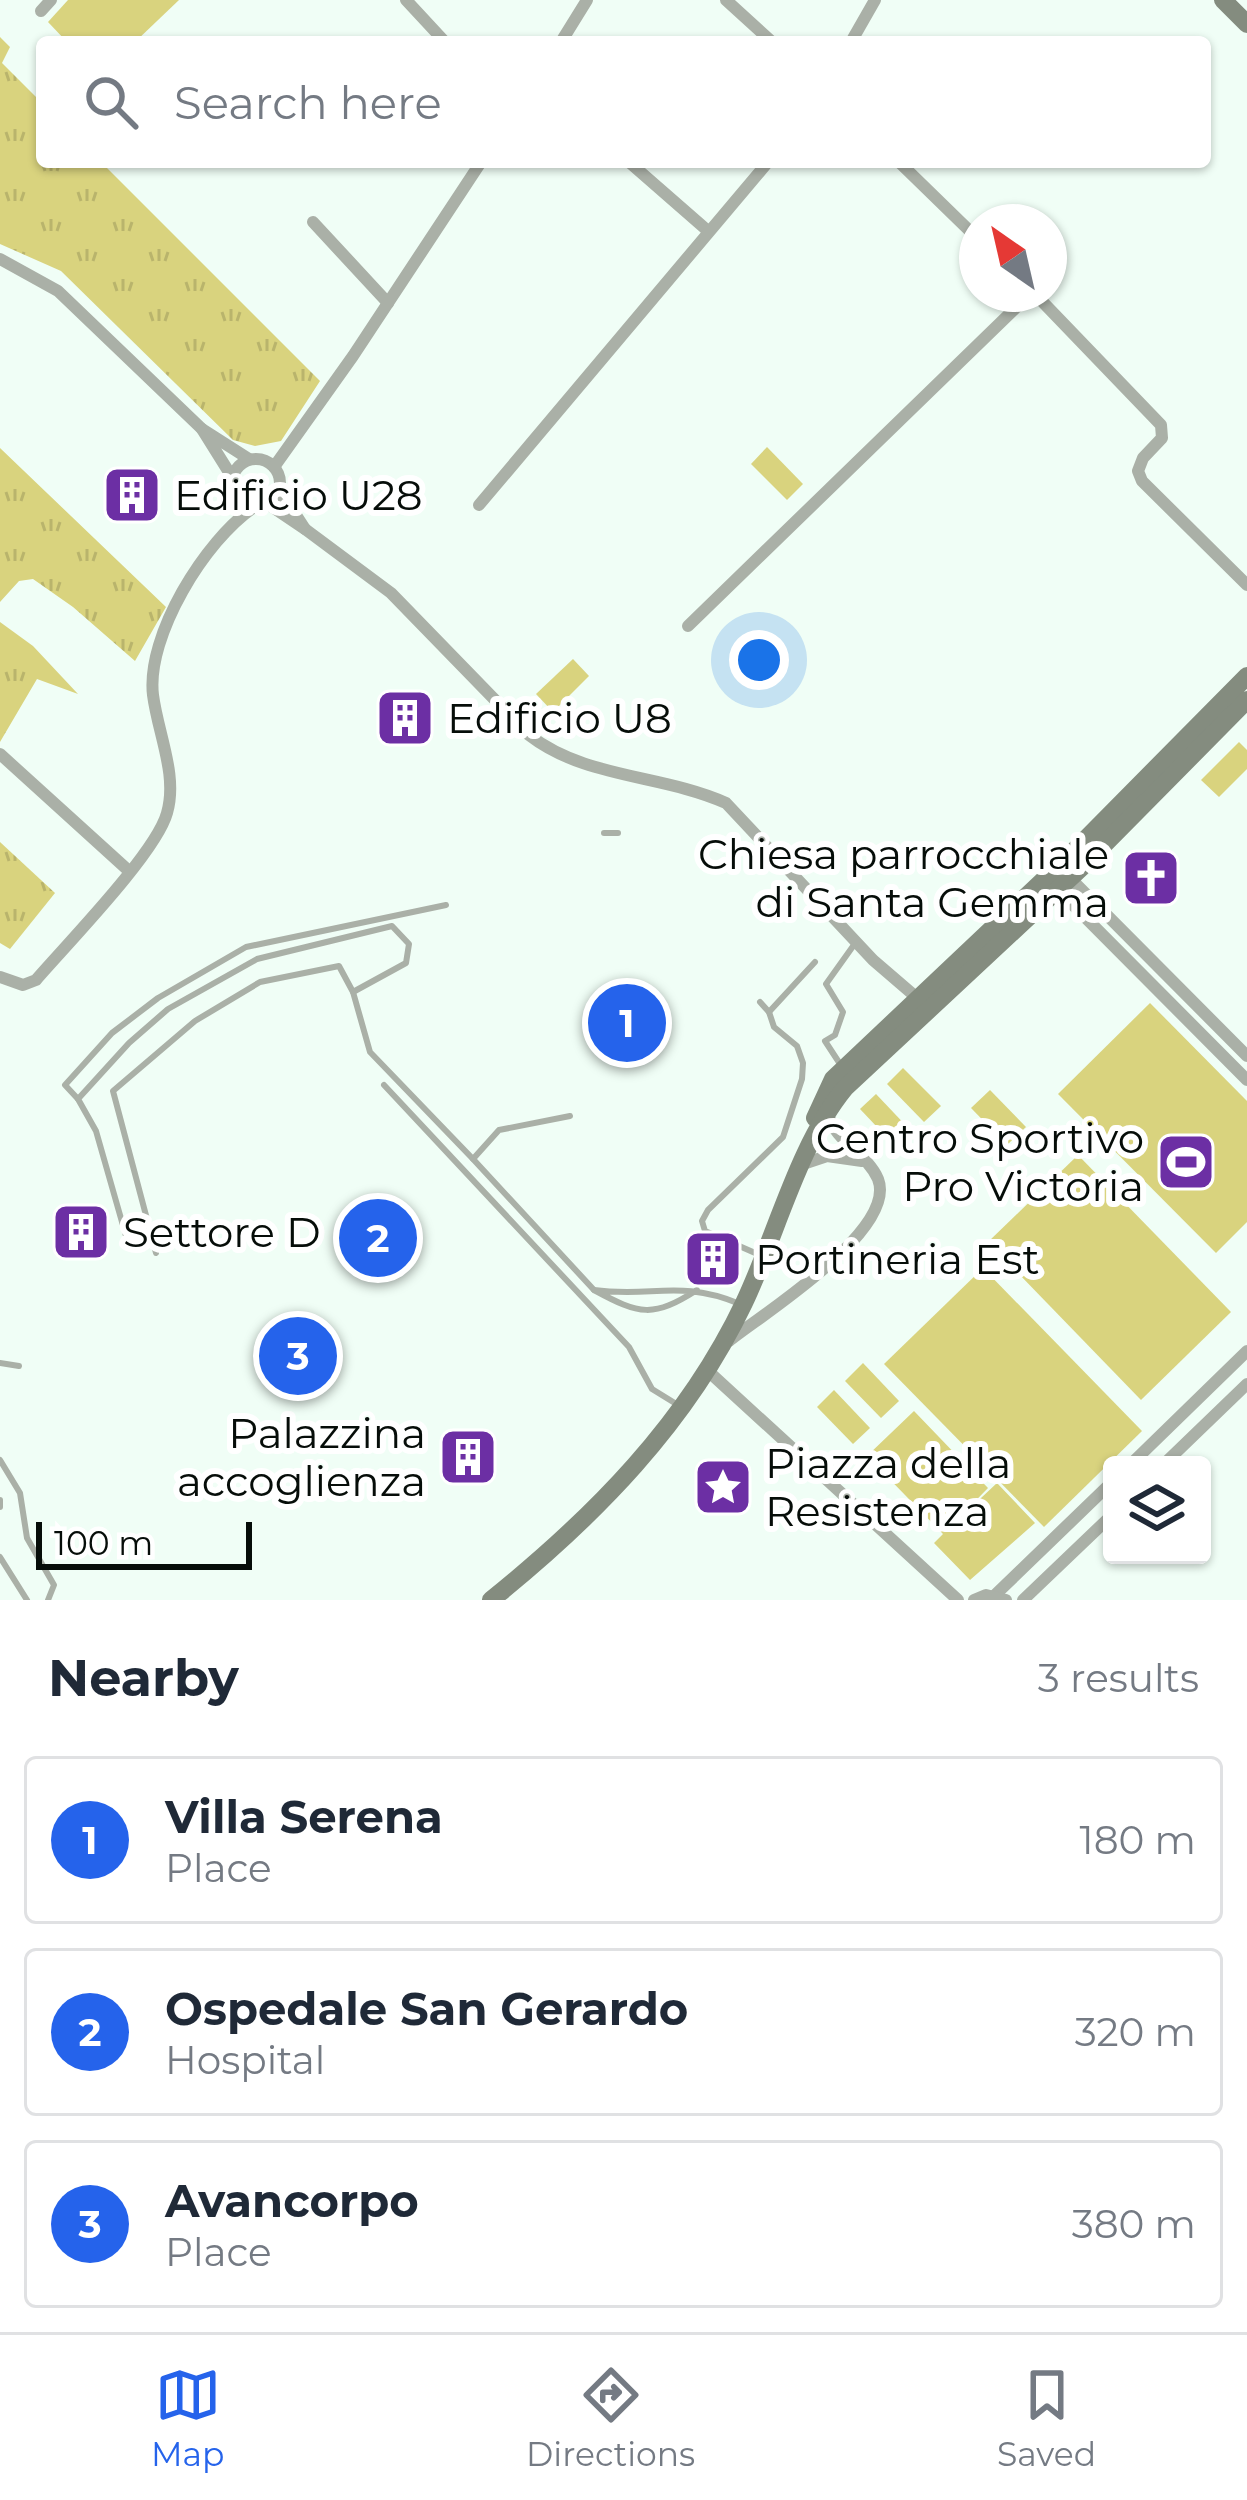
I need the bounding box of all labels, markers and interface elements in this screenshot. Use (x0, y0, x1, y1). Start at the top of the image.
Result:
search box (36, 36, 1211, 168)
icon: search (78, 69, 144, 135)
text: Search here (174, 75, 442, 130)
north arrow (959, 204, 1067, 312)
building icon: Edificio U28 (101, 464, 163, 526)
place label: Edificio U28 (174, 469, 423, 521)
your location (729, 630, 789, 690)
building icon: Edificio U8 (374, 687, 436, 749)
place label: Edificio U8 (447, 692, 672, 744)
place label: Chiesa parrocchiale di Santa Gemma (698, 828, 1109, 928)
church icon: Chiesa parrocchiale di Santa Gemma (1120, 847, 1182, 909)
pin: 1 (588, 978, 666, 1068)
place label: Centro Sportivo Pro Victoria (816, 1112, 1144, 1212)
sports icon: Centro Sportivo Pro Victoria (1155, 1131, 1217, 1193)
pin: 2 (339, 1193, 417, 1283)
building icon: Settore D (50, 1201, 112, 1263)
place label: Settore D (123, 1206, 321, 1258)
building icon: Portineria Est (682, 1228, 744, 1290)
place label: Portineria Est (755, 1233, 1039, 1285)
pin: 3 (259, 1311, 337, 1401)
place label: Palazzina accoglienza (177, 1407, 426, 1507)
building icon: Palazzina accoglienza (437, 1426, 499, 1488)
place label: Piazza della Resistenza (765, 1437, 1011, 1537)
place icon: Piazza della Resistenza (692, 1456, 754, 1518)
map controls (1103, 1456, 1211, 1564)
button: layers (1103, 1456, 1211, 1564)
scale bar (36, 1516, 252, 1569)
text: 100 m (54, 1523, 153, 1563)
text: Nearby (48, 1647, 239, 1709)
text: 3 results (1038, 1654, 1199, 1702)
text: Villa Serena (165, 1789, 443, 1844)
text: 1 (82, 1816, 98, 1864)
text: 180 m (1080, 1816, 1196, 1864)
text: Place (165, 1844, 272, 1892)
text: Ospedale San Gerardo (165, 1981, 688, 2036)
text: 2 (78, 2008, 102, 2056)
text: 320 m (1075, 2008, 1196, 2056)
text: Hospital (165, 2036, 325, 2084)
text: Avancorpo (165, 2173, 419, 2228)
text: 3 (78, 2200, 102, 2248)
text: 380 m (1072, 2200, 1196, 2248)
text: Place (165, 2228, 272, 2276)
tab: Map (151, 2362, 224, 2474)
tab: Directions (526, 2362, 695, 2474)
tab: Saved (997, 2362, 1096, 2474)

